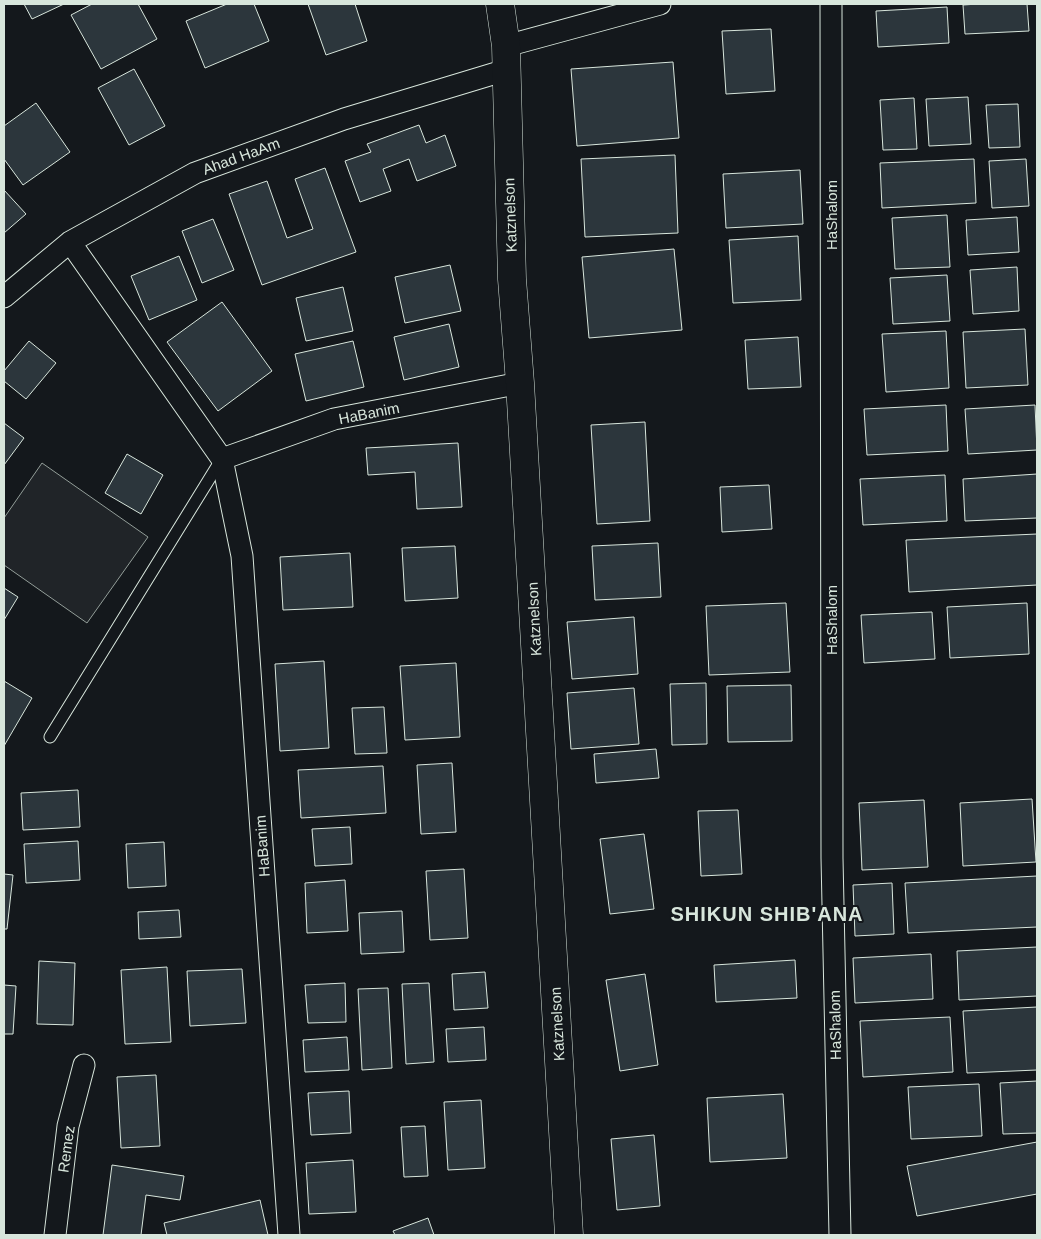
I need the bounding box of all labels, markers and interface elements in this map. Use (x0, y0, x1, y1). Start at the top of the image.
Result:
street label: Ahad HaAm (200, 134, 282, 178)
street label: Katznelson (500, 178, 520, 252)
street label: HaShalom (823, 180, 840, 250)
street label: HaBanim (337, 399, 401, 427)
street label: Katznelson (524, 581, 544, 657)
street label: HaShalom (823, 585, 840, 655)
street label: HaBanim (251, 815, 273, 877)
district label: SHIKUN SHIB'ANA (670, 903, 864, 925)
street label: Katznelson (547, 986, 567, 1062)
street label: HaShalom (826, 990, 844, 1060)
street label: Remez (54, 1124, 78, 1174)

